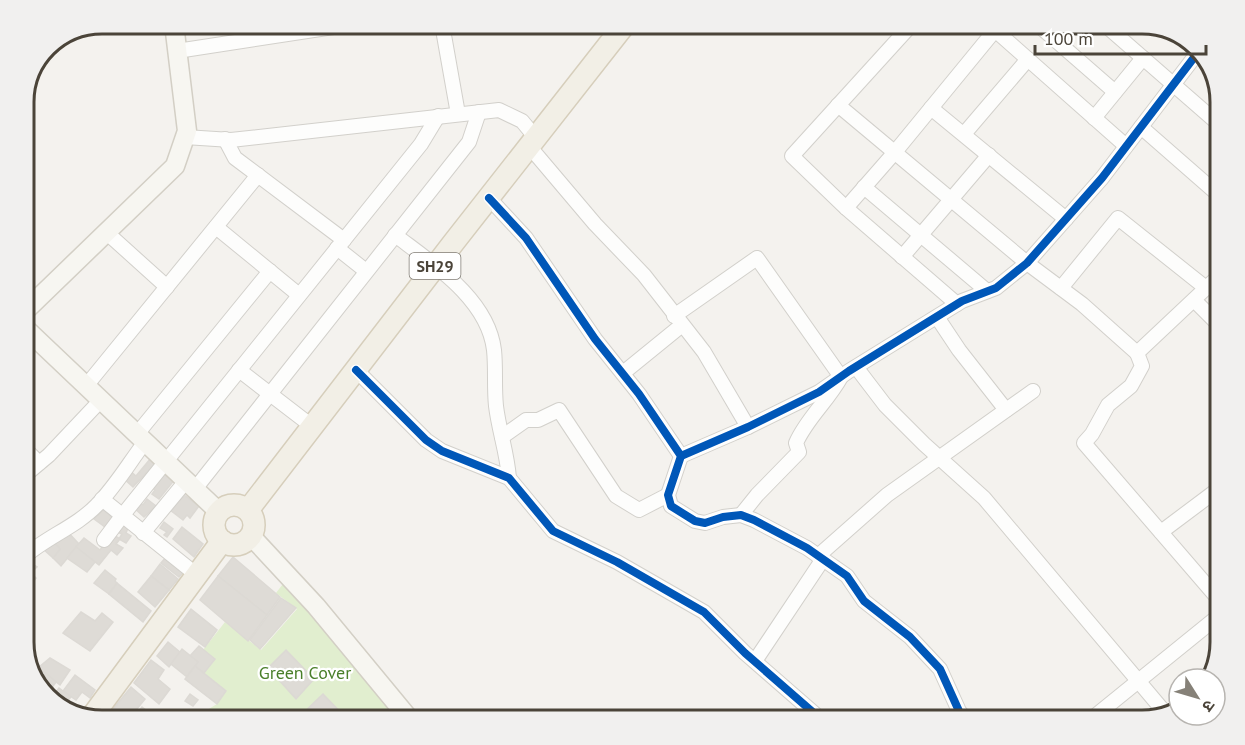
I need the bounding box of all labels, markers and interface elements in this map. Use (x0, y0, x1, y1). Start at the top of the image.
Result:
scale bar (1035, 18, 1206, 56)
text: 100 m (1044, 27, 1093, 50)
road number: SH29 (410, 253, 460, 279)
park label: Green Cover (259, 661, 351, 684)
north arrow (1167, 667, 1227, 727)
text: उ (1198, 696, 1220, 716)

